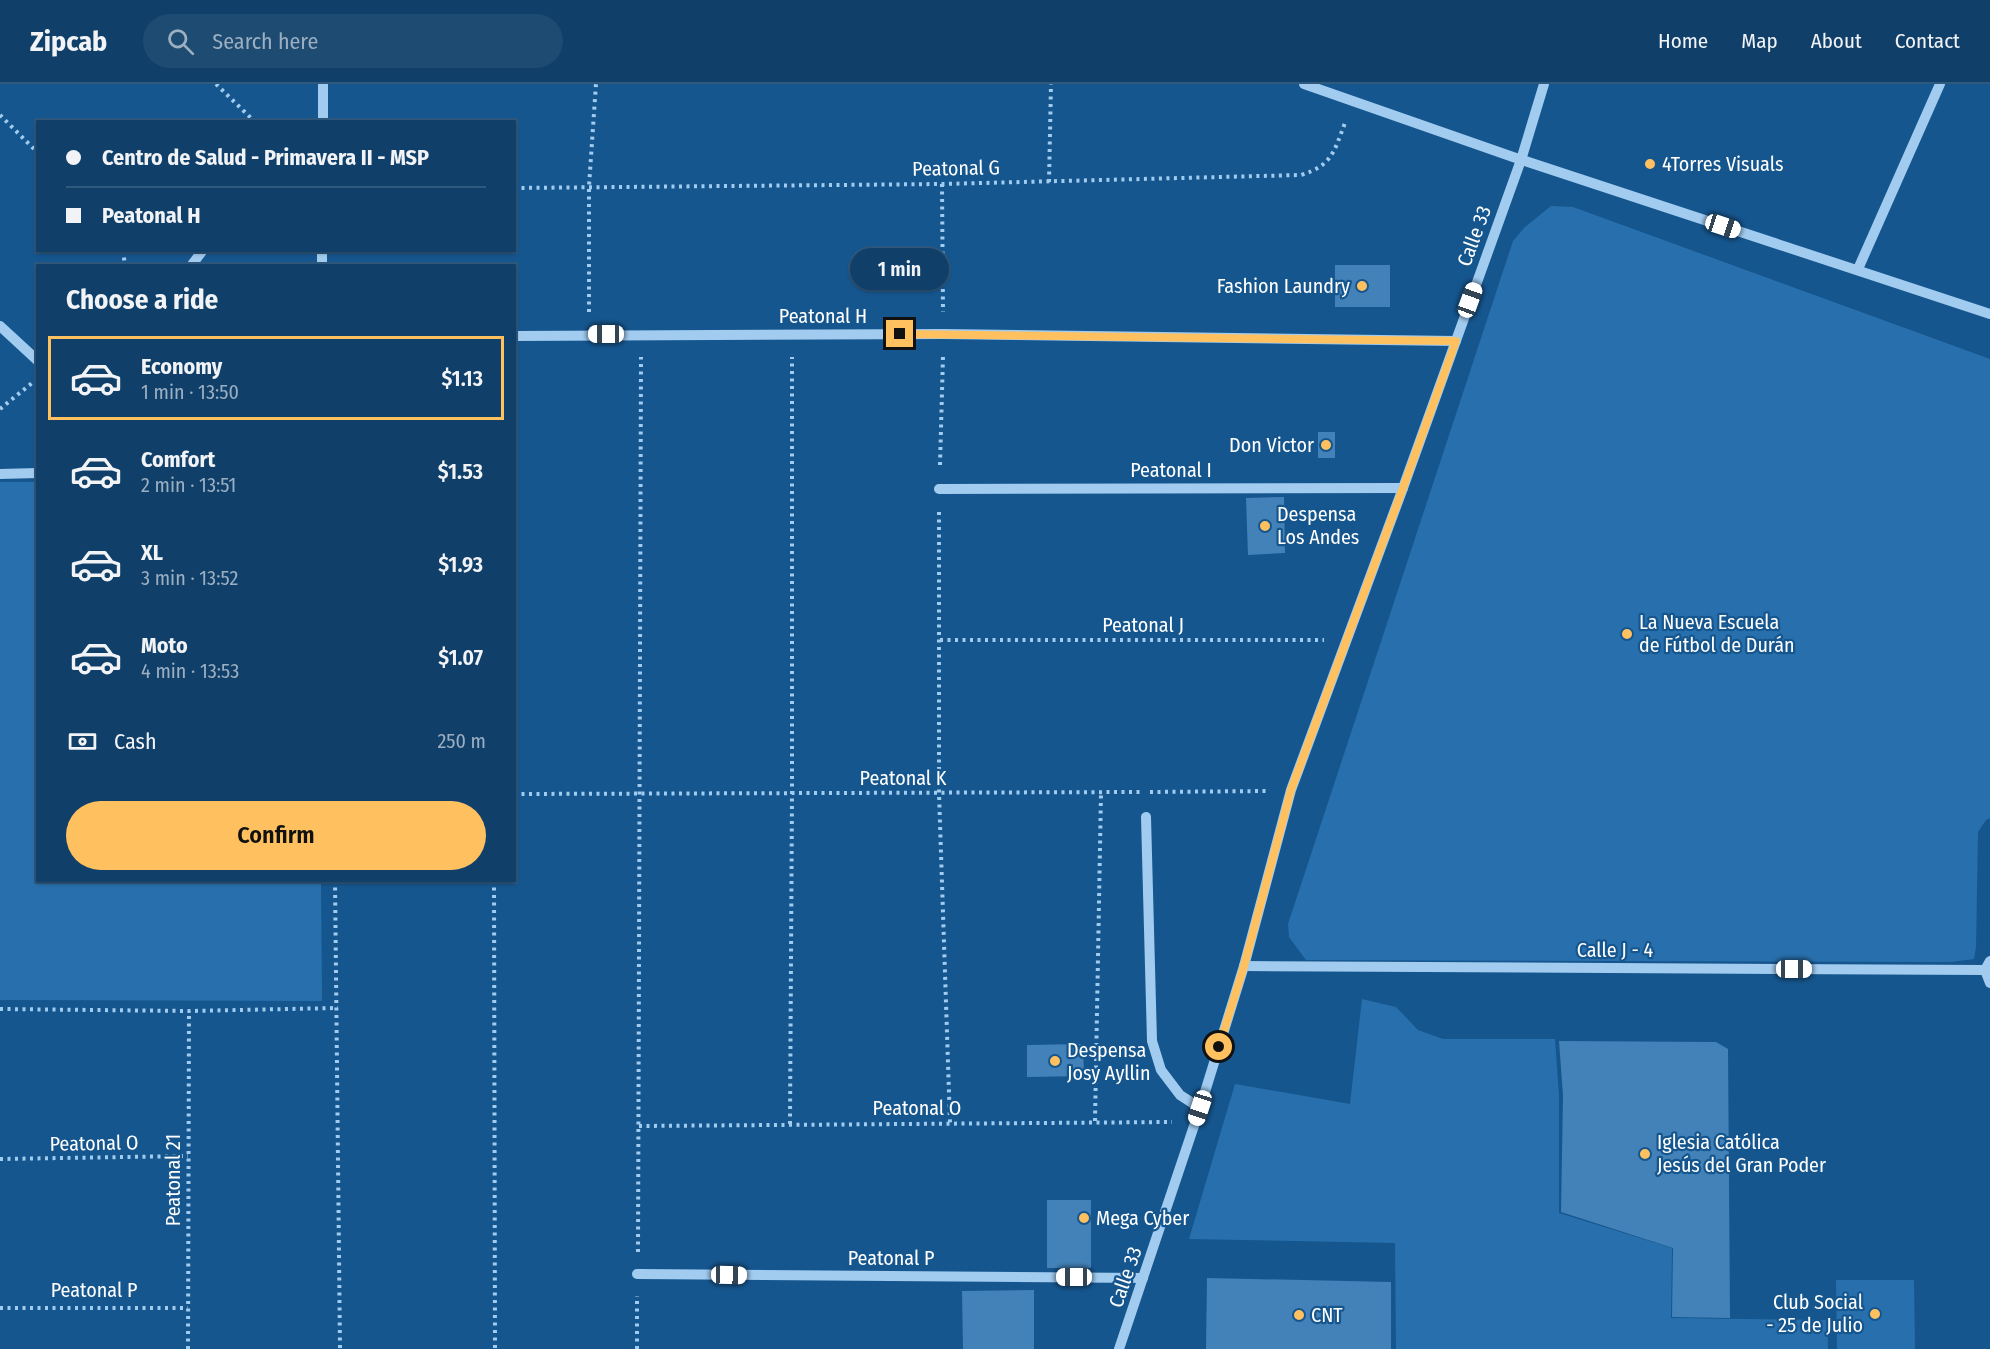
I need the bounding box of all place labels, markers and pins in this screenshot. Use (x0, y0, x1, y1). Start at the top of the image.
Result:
place label: 4Torres Visuals (1662, 152, 1784, 176)
marker: 4Torres Visuals (1643, 157, 1657, 171)
place label: Fashion Laundry (1217, 274, 1350, 298)
marker: Fashion Laundry (1355, 279, 1369, 293)
place label: Don Victor (1229, 433, 1314, 457)
marker: Don Victor (1319, 438, 1333, 452)
place label: Despensa Los Andes (1277, 502, 1359, 549)
marker: Despensa Los Andes (1258, 519, 1272, 533)
place label: La Nueva Escuela de Fútbol de Durán (1639, 610, 1795, 657)
marker: La Nueva Escuela de Fútbol de Durán (1620, 627, 1634, 641)
place label: Despensa Josy Ayllin (1067, 1038, 1150, 1085)
marker: Despensa Josy Ayllin (1048, 1054, 1062, 1068)
place label: Iglesia Católica Jesús del Gran Poder (1657, 1130, 1826, 1177)
marker: Iglesia Católica Jesús del Gran Poder (1638, 1147, 1652, 1161)
place label: Mega Cyber (1096, 1206, 1189, 1230)
marker: Mega Cyber (1077, 1211, 1091, 1225)
place label: Club Social - 25 de Julio (1766, 1290, 1863, 1337)
place label: CNT (1311, 1303, 1343, 1327)
marker: Club Social - 25 de Julio (1868, 1307, 1882, 1321)
marker: CNT (1292, 1308, 1306, 1322)

